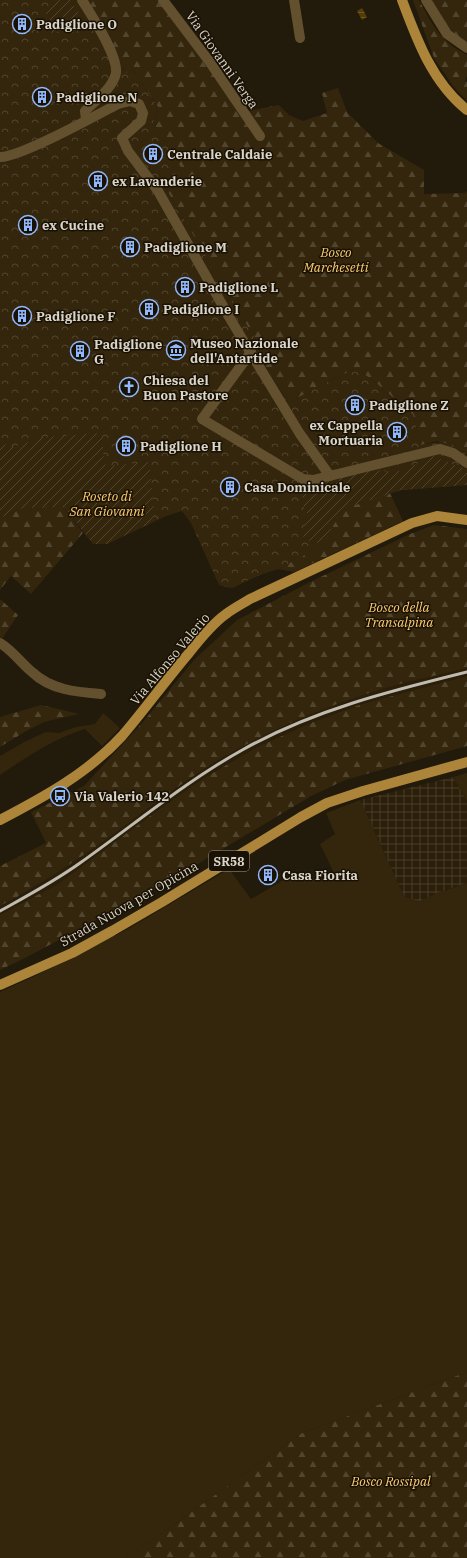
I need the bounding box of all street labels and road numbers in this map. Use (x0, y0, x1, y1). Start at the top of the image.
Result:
street label: Via Giovanni Verga (182, 8, 262, 112)
street label: Via Alfonso Valerio (127, 610, 213, 708)
road number: SR58 (209, 851, 249, 871)
street label: Strada Nuova per Opicina (57, 857, 201, 951)

